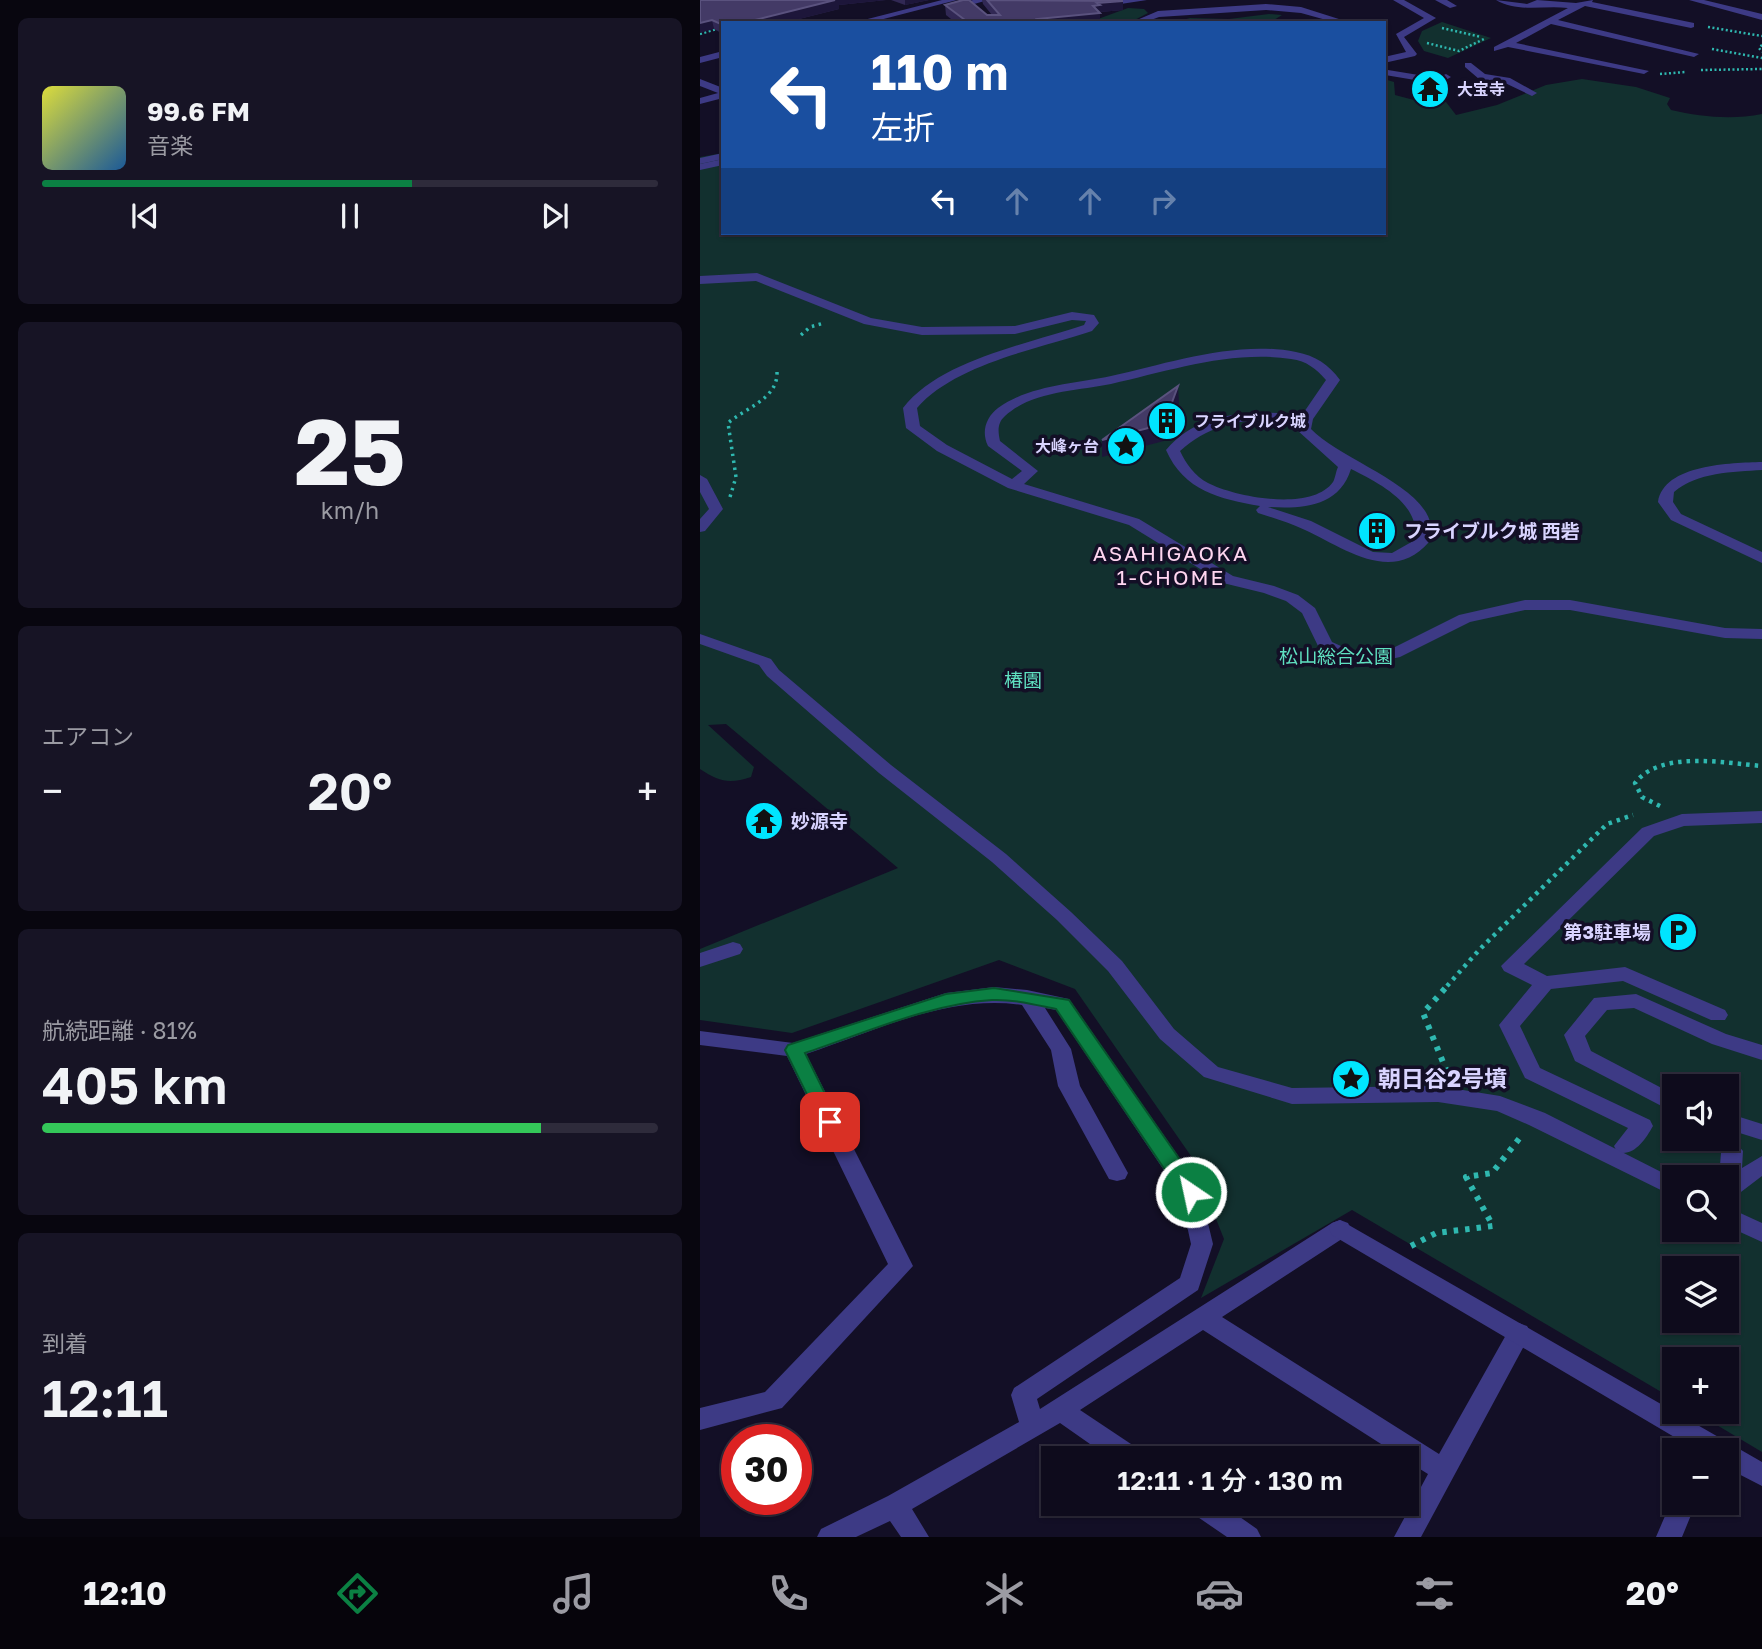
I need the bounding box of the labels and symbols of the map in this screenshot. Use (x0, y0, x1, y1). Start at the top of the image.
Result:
temple icon: 大宝寺 (1409, 68, 1451, 110)
place label: 大宝寺 (1457, 79, 1505, 99)
building icon: フライブルク城 (1146, 400, 1188, 442)
place label: フライブルク城 (1194, 411, 1306, 431)
place icon: 大峰ヶ台 (1105, 425, 1147, 467)
place label: 大峰ヶ台 (1035, 436, 1099, 456)
building icon: フライブルク城 西砦 (1356, 510, 1398, 552)
place label: フライブルク城 西砦 (1404, 519, 1580, 542)
district label: ASAHIGAOKA 1-CHOME (1093, 540, 1249, 590)
park label: 松山総合公園 (1279, 644, 1393, 667)
park label: 椿園 (1004, 668, 1042, 691)
temple icon: 妙源寺 (743, 800, 785, 842)
place label: 妙源寺 (791, 809, 848, 832)
parking icon: 第3駐車場 (1657, 911, 1699, 953)
place label: 第3駐車場 (1563, 920, 1651, 943)
place icon: 朝日谷2号墳 (1330, 1058, 1372, 1100)
place label: 朝日谷2号墳 (1378, 1064, 1507, 1092)
pin (800, 1092, 860, 1152)
position arrow (1154, 1155, 1228, 1229)
speed limit sign: 30 (721, 1424, 812, 1515)

